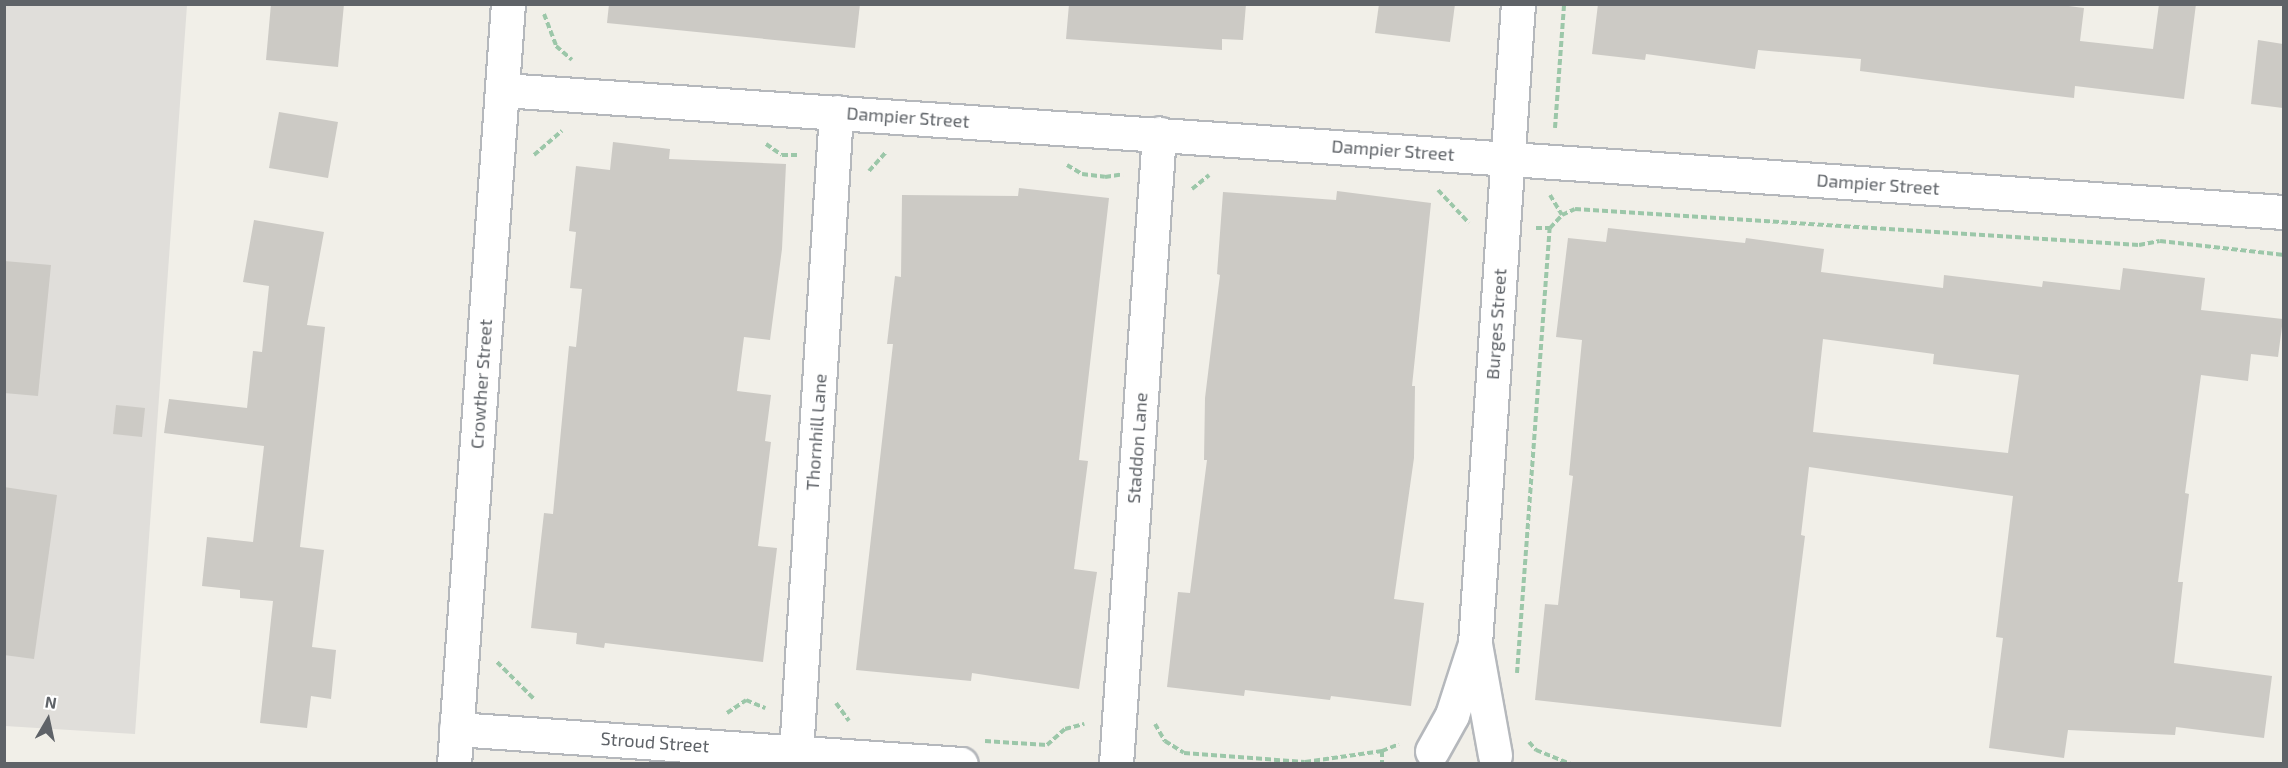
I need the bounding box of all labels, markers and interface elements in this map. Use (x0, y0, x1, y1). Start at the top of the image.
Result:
street label: Dampier Street (846, 102, 970, 132)
street label: Dampier Street (1331, 135, 1455, 165)
street label: Dampier Street (1816, 169, 1940, 199)
street label: Burges Street (1481, 268, 1511, 380)
street label: Crowther Street (466, 318, 496, 450)
street label: Thornhill Lane (801, 373, 831, 491)
street label: Staddon Lane (1122, 392, 1152, 504)
north arrow (18, 690, 78, 750)
text: N (44, 691, 58, 712)
street label: Stroud Street (600, 727, 710, 757)

